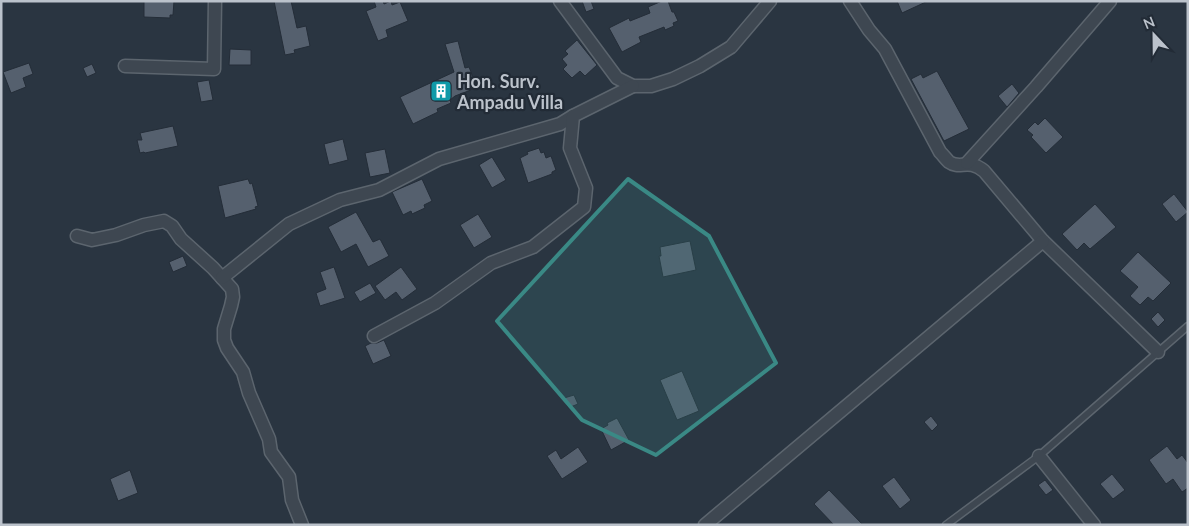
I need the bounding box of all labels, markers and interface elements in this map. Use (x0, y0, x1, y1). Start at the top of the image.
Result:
north arrow (1129, 10, 1179, 60)
text: N (1141, 13, 1157, 32)
place label: Hon. Surv. Ampadu Villa (456, 70, 563, 113)
building icon: Hon. Surv. Ampadu Villa (429, 79, 453, 103)

